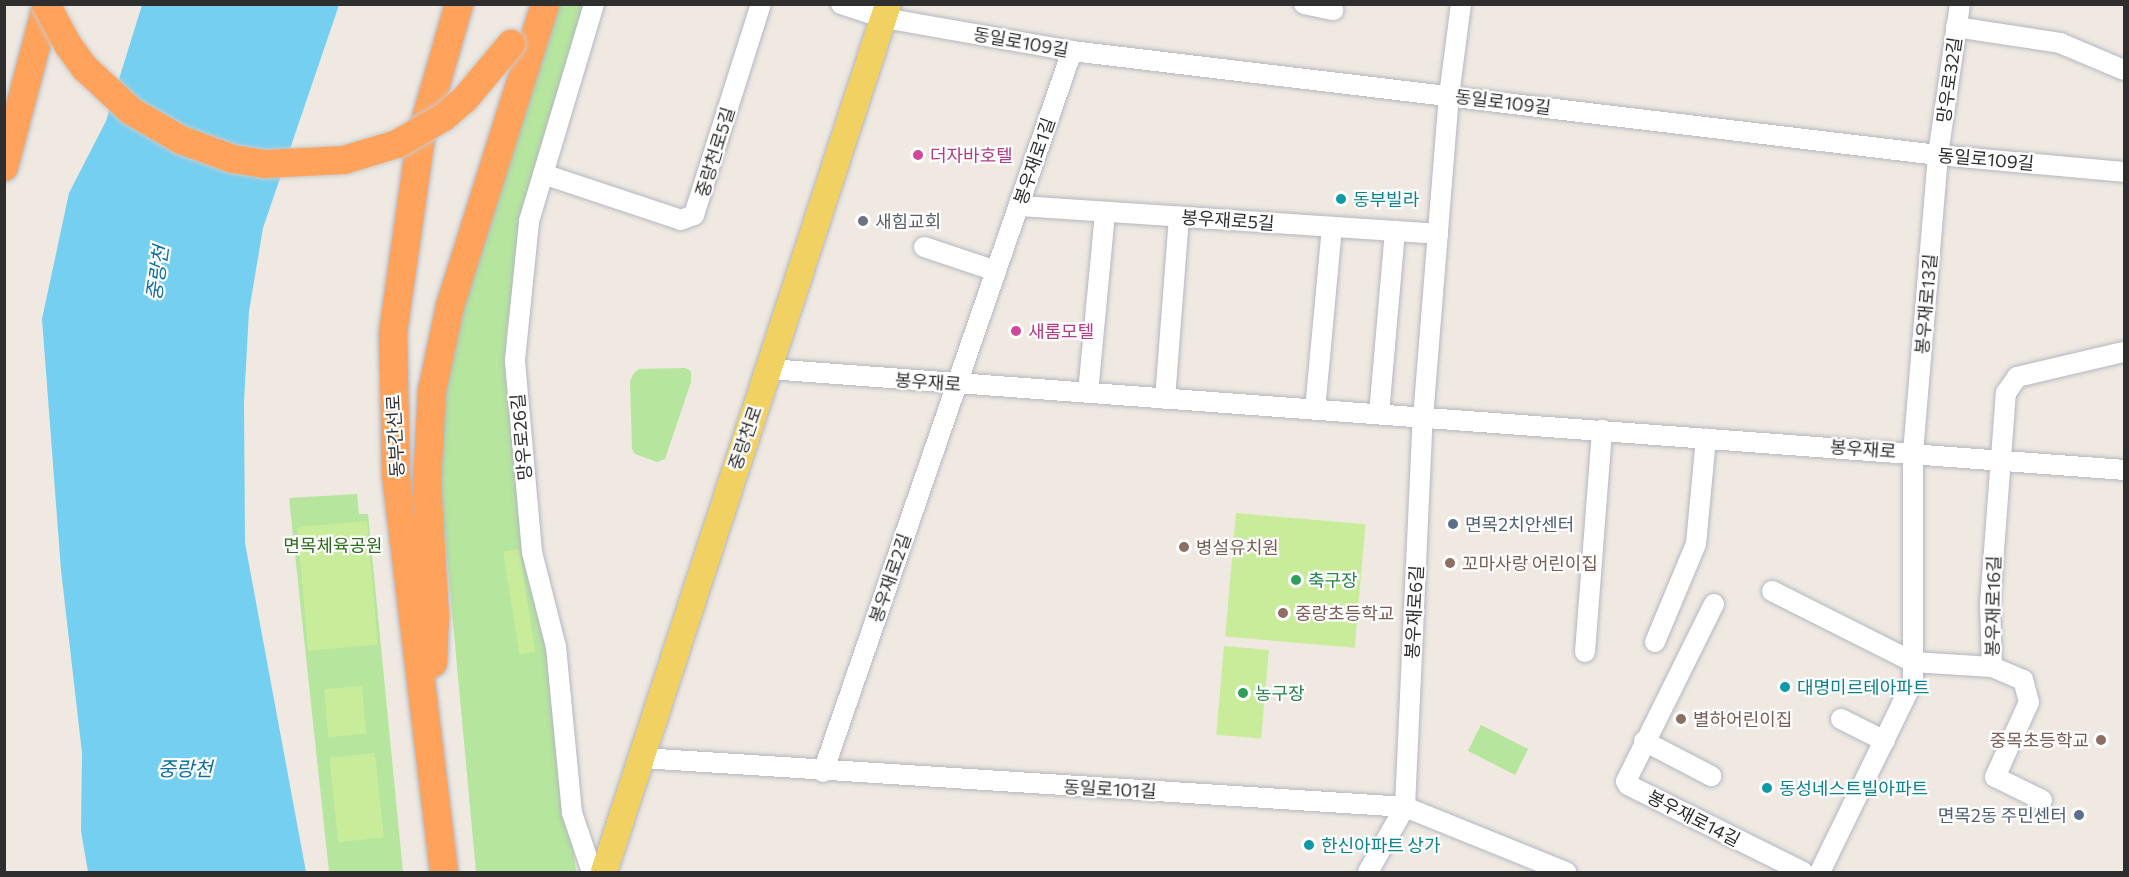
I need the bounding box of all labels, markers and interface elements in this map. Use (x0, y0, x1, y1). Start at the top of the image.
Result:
street label: 동일로109길 (972, 23, 1070, 61)
street label: 망우로32길 (1932, 36, 1966, 124)
street label: 동일로109길 (1454, 85, 1552, 119)
street label: 중랑천로5길 (691, 104, 739, 200)
street label: 봉우재로1길 (1009, 115, 1059, 207)
place label: 더자바호텔 (930, 144, 1013, 166)
street label: 동일로109길 (1937, 144, 2035, 174)
marker: 더자바호텔 (911, 148, 925, 162)
place label: 동부빌라 (1353, 188, 1419, 210)
marker: 동부빌라 (1334, 192, 1348, 206)
street label: 봉우재로5길 (1181, 206, 1275, 234)
place label: 새힘교회 (875, 210, 941, 232)
marker: 새힘교회 (856, 214, 870, 228)
water label: 중랑천 (141, 244, 173, 302)
street label: 봉우재로13길 (1911, 253, 1941, 355)
place label: 새롬모텔 (1028, 320, 1094, 342)
marker: 새롬모텔 (1009, 324, 1023, 338)
street label: 봉우재로 (894, 369, 962, 395)
street label: 망우로26길 (506, 393, 536, 481)
street label: 동부간선로 (382, 394, 408, 478)
street label: 중랑천로 (724, 403, 766, 473)
street label: 봉우재로 (1829, 436, 1897, 462)
place label: 면목2치안센터 (1465, 513, 1574, 535)
marker: 면목2치안센터 (1446, 517, 1460, 531)
street label: 봉우재로2길 (865, 531, 915, 625)
park label: 면목체육공원 (283, 534, 383, 556)
place label: 병설유치원 (1196, 536, 1279, 558)
marker: 병설유치원 (1177, 540, 1191, 554)
place label: 꼬마사랑 어린이집 (1462, 552, 1598, 574)
street label: 봉우재로16길 (1981, 555, 2005, 657)
marker: 꼬마사랑 어린이집 (1443, 556, 1457, 570)
street label: 봉우재로6길 (1401, 565, 1427, 659)
place label: 축구장 (1308, 569, 1358, 591)
marker: 축구장 (1289, 573, 1303, 587)
place label: 중랑초등학교 (1295, 602, 1394, 624)
marker: 중랑초등학교 (1276, 606, 1290, 620)
place label: 대명미르테아파트 (1797, 676, 1929, 698)
marker: 대명미르테아파트 (1778, 680, 1792, 694)
place label: 농구장 (1255, 682, 1305, 704)
marker: 농구장 (1236, 686, 1250, 700)
place label: 별하어린이집 (1693, 708, 1792, 730)
marker: 별하어린이집 (1674, 712, 1688, 726)
place label: 중목초등학교 (1990, 729, 2089, 751)
marker: 중목초등학교 (2094, 733, 2108, 747)
water label: 중랑천 (157, 756, 213, 780)
street label: 동일로101길 (1063, 776, 1157, 802)
place label: 동성네스트빌아파트 (1779, 777, 1928, 799)
marker: 동성네스트빌아파트 (1760, 781, 1774, 795)
street label: 봉우재로14길 (1644, 785, 1744, 851)
place label: 면목2동 주민센터 (1938, 804, 2067, 826)
marker: 면목2동 주민센터 (2072, 808, 2086, 822)
place label: 한신아파트 상가 (1321, 834, 1440, 856)
marker: 한신아파트 상가 (1302, 838, 1316, 852)

